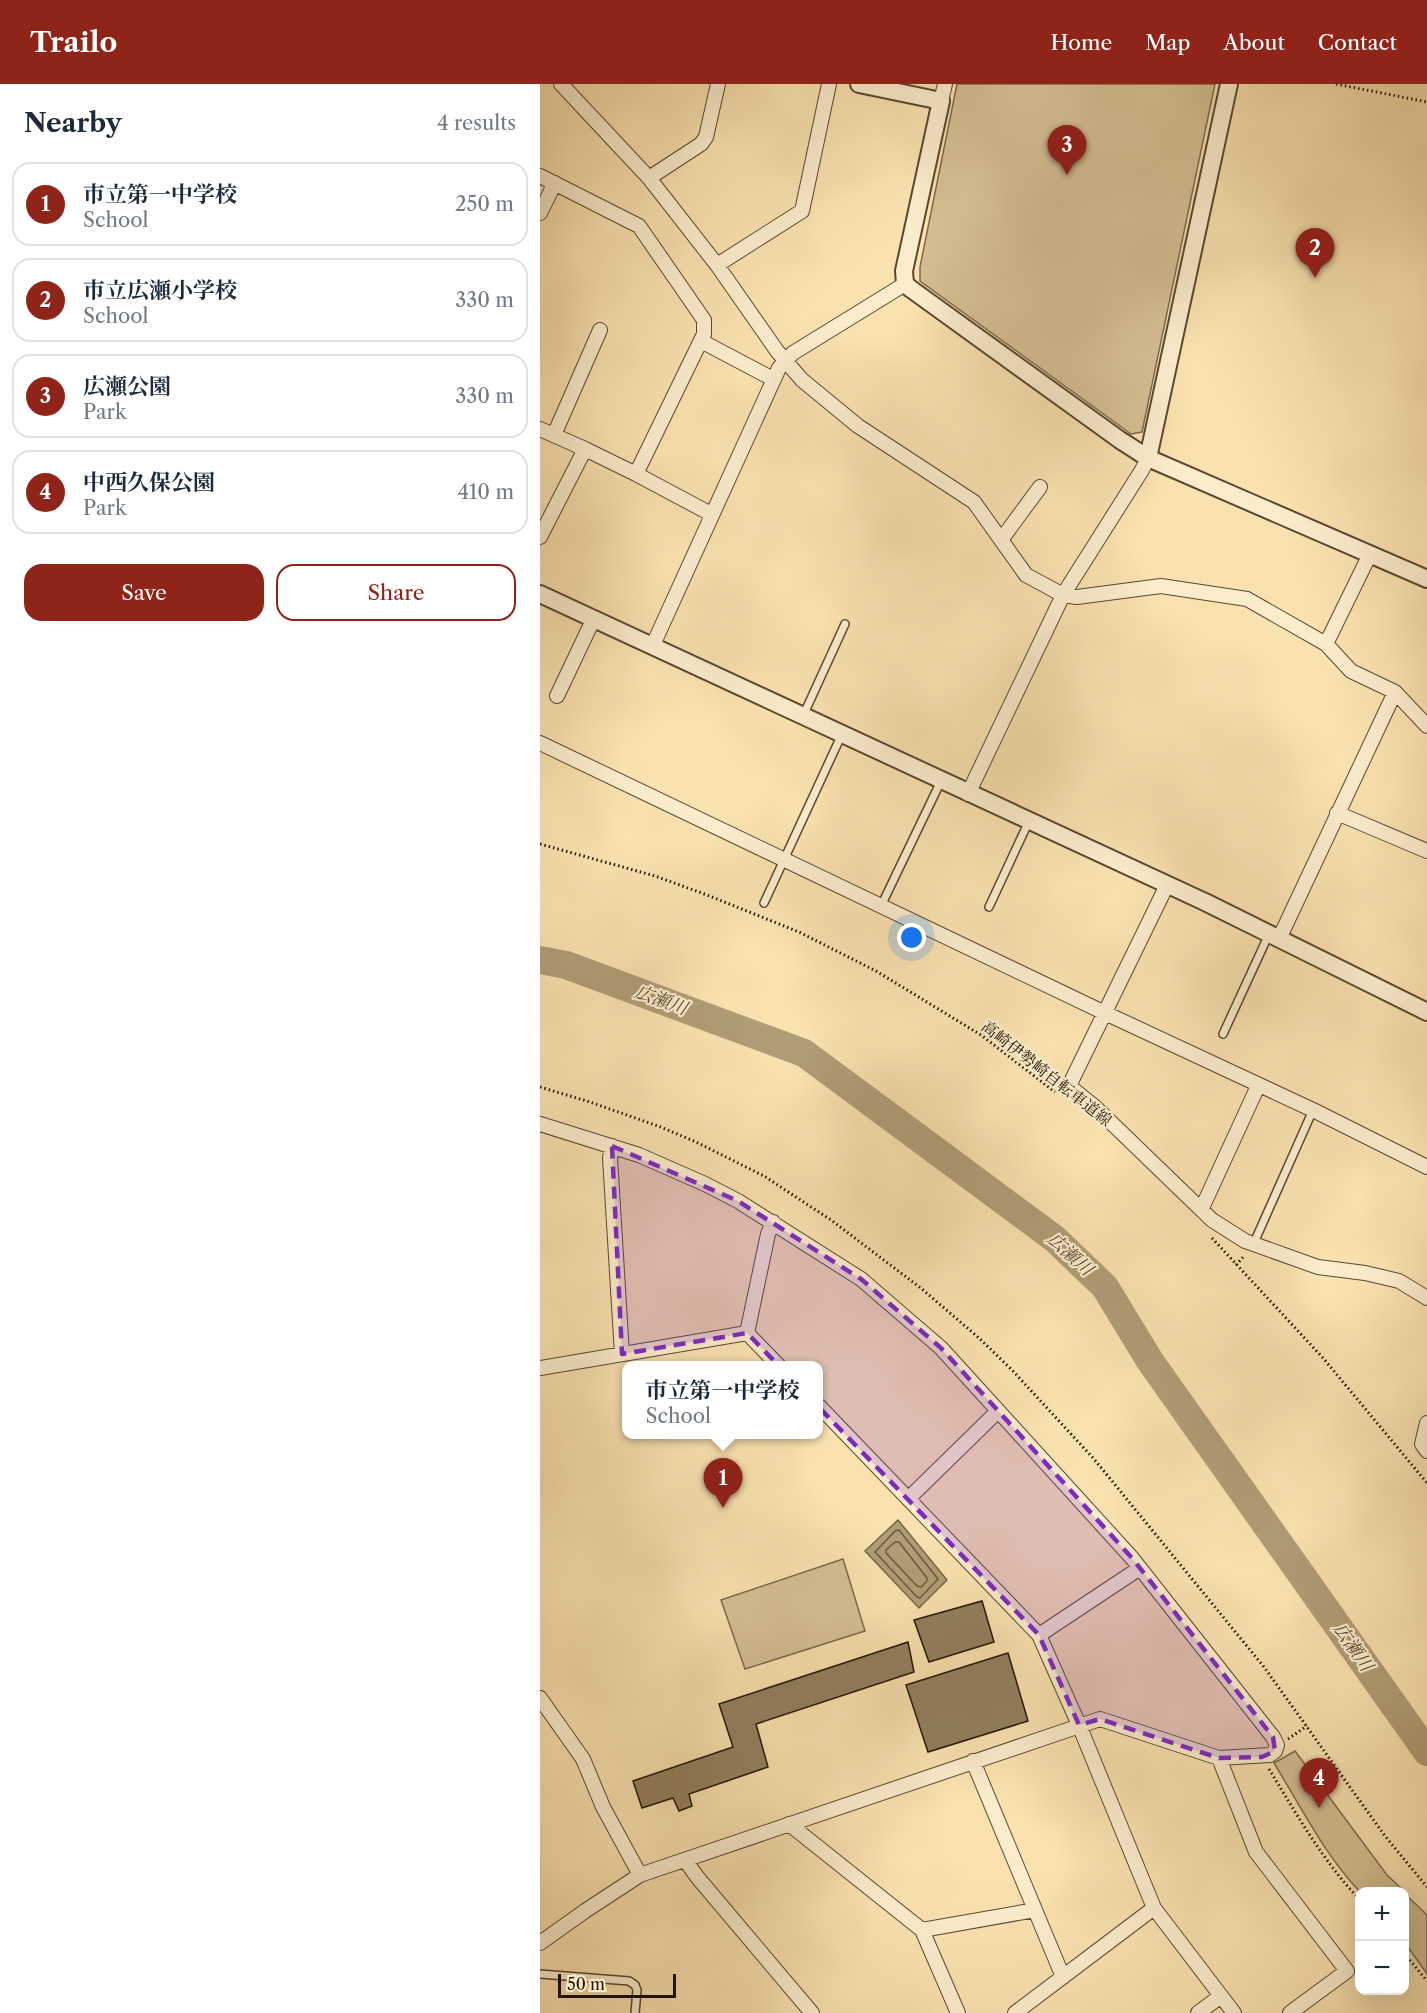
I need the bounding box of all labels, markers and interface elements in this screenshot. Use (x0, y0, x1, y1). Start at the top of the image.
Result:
text: Trailo (30, 25, 117, 59)
text: Home (1051, 30, 1112, 55)
text: Map (1145, 30, 1190, 55)
text: About (1223, 30, 1285, 55)
text: Contact (1318, 30, 1397, 55)
text: Nearby (24, 107, 122, 139)
text: 4 results (437, 111, 516, 135)
pin: 3 (1048, 126, 1086, 175)
text: 市立第一中学校 (83, 181, 237, 208)
text: 1 (41, 192, 50, 216)
text: 250 m (455, 192, 514, 216)
text: School (83, 208, 148, 232)
pin: 2 (1296, 228, 1334, 278)
text: 市立広瀬小学校 (83, 277, 237, 304)
text: 2 (40, 288, 51, 312)
text: 330 m (455, 288, 514, 312)
text: School (83, 304, 148, 328)
text: 広瀬公園 (83, 373, 171, 400)
text: 3 (40, 384, 51, 408)
text: 330 m (455, 384, 514, 408)
text: Park (83, 400, 126, 424)
text: 中西久保公園 (83, 469, 215, 496)
text: 4 (40, 480, 51, 504)
text: 410 m (457, 480, 514, 504)
text: Park (83, 496, 126, 520)
button: Save (24, 564, 264, 621)
button: Share (276, 564, 516, 621)
your location (897, 923, 926, 952)
water label: 広瀬川 (632, 980, 692, 1020)
street label: 高崎伊勢崎自転車道線 (978, 1016, 1116, 1130)
water label: 広瀬川 (1043, 1228, 1099, 1282)
popup (622, 1361, 823, 1439)
text: 市立第一中学校 (645, 1377, 800, 1404)
text: School (645, 1404, 711, 1428)
pin: 1 (704, 1458, 742, 1508)
water label: 広瀬川 (1329, 1619, 1379, 1677)
pin: 4 (1300, 1758, 1338, 1808)
map controls (1355, 1887, 1409, 1995)
button: + (1355, 1887, 1409, 1941)
button: − (1355, 1941, 1409, 1995)
scale bar (558, 1971, 676, 1998)
text: 50 m (567, 1974, 605, 1994)

